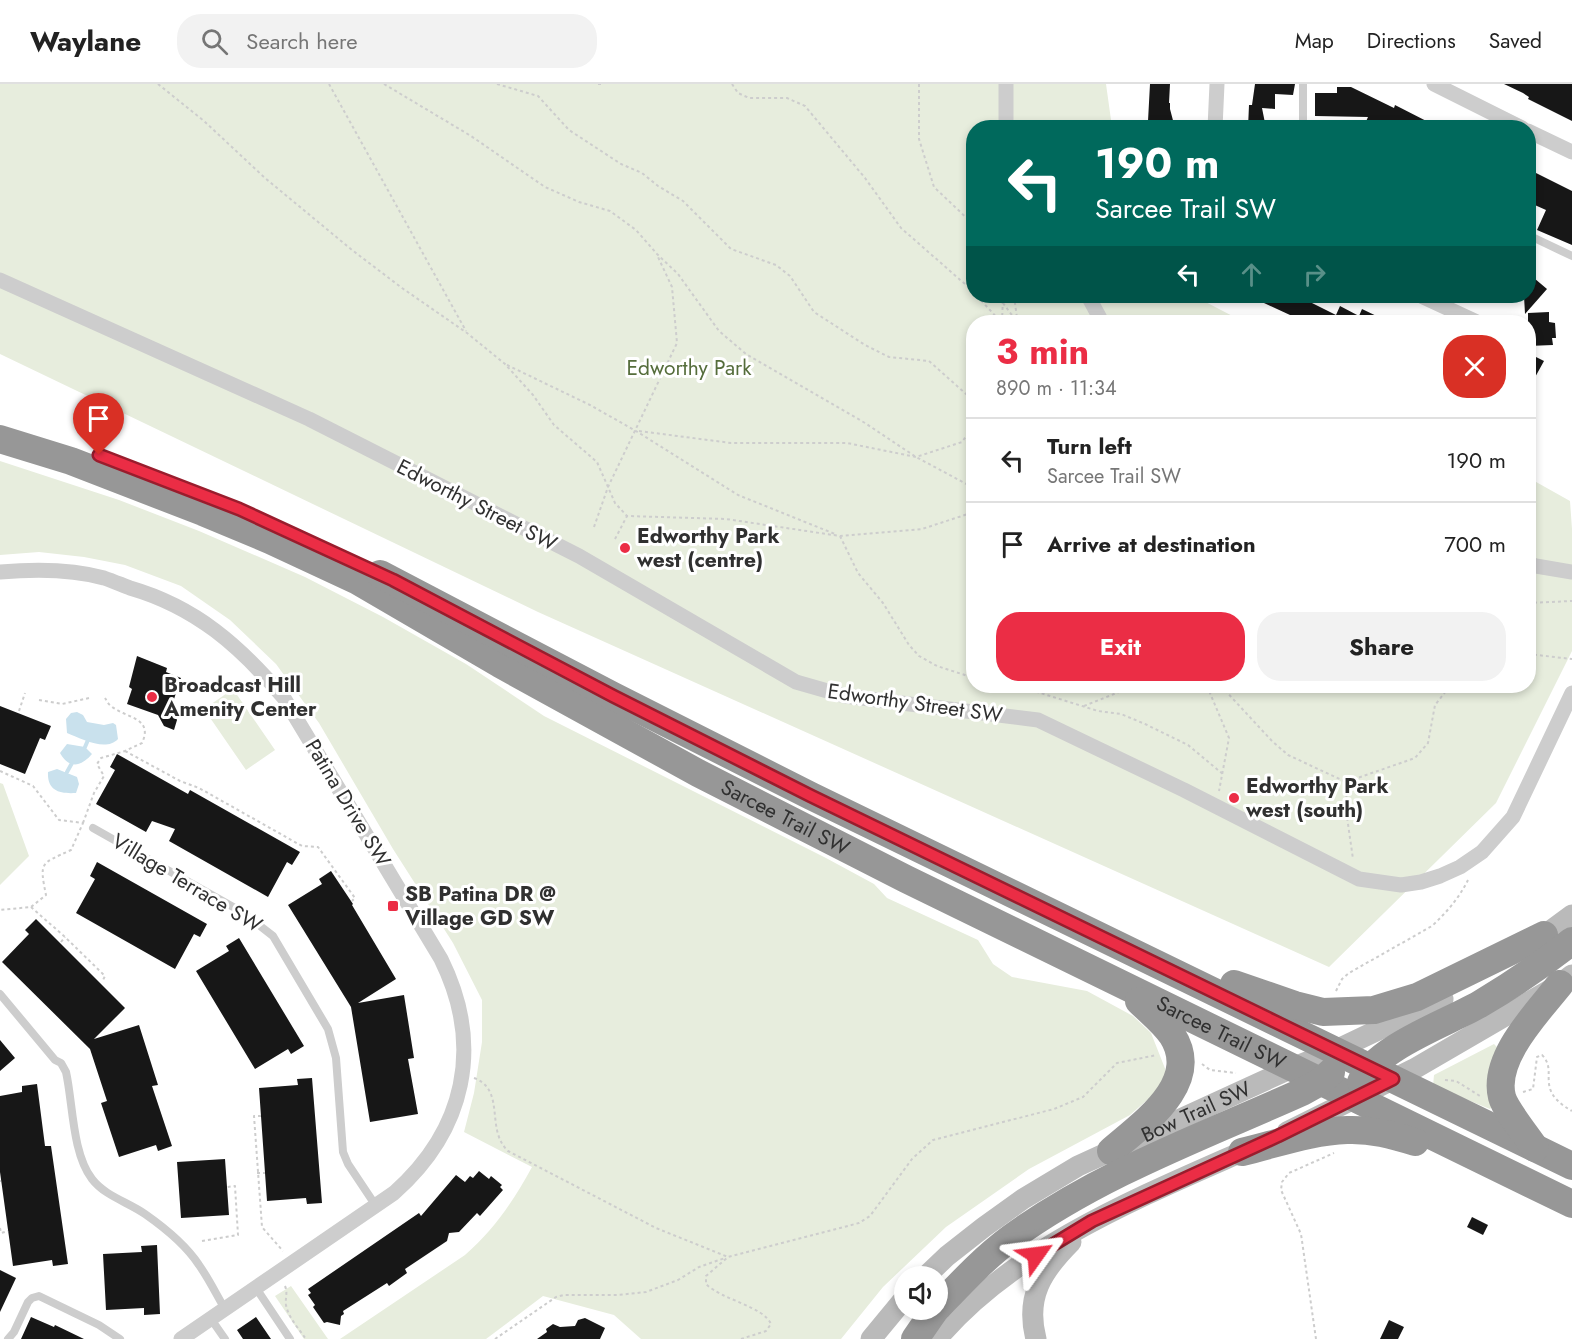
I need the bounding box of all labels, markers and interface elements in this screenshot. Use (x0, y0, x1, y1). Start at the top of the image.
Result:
search box (177, 14, 597, 68)
text: Waylane (30, 21, 141, 62)
icon: search (198, 25, 231, 58)
text: Search here (246, 25, 358, 57)
text: Map (1295, 26, 1334, 56)
text: Directions (1367, 26, 1456, 56)
text: Saved (1489, 26, 1542, 56)
text: 190 m (1095, 133, 1219, 194)
icon: left (996, 144, 1074, 222)
text: Sarcee Trail SW (1095, 189, 1276, 228)
icon: left (1172, 258, 1205, 291)
icon: ahead (1235, 258, 1268, 291)
icon: right (1298, 258, 1331, 291)
text: 3 min (996, 325, 1089, 377)
button: close (1443, 335, 1506, 398)
park label: Edworthy Park (626, 353, 752, 383)
text: 890 m · 11:34 (996, 374, 1117, 403)
pin (73, 393, 124, 455)
icon: arrive (82, 402, 115, 435)
text: Turn left (1047, 430, 1132, 462)
icon: left (996, 444, 1029, 477)
text: 190 m (1446, 444, 1506, 476)
street label: Edworthy Street SW (392, 452, 563, 558)
text: Sarcee Trail SW (1047, 462, 1181, 491)
place label: Edworthy Park west (centre) (636, 521, 780, 575)
icon: arrive (996, 528, 1029, 561)
text: Arrive at destination (1047, 528, 1256, 560)
text: 700 m (1444, 528, 1506, 560)
marker: Edworthy Park west (centre) (618, 541, 632, 555)
button: Exit (996, 612, 1245, 681)
button: Share (1257, 612, 1506, 681)
place label: Broadcast Hill Amenity Center (163, 670, 317, 724)
street label: Edworthy Street SW (826, 676, 1005, 730)
marker: Broadcast Hill Amenity Center (145, 690, 159, 704)
street label: Patina Drive SW (298, 733, 398, 873)
place label: Edworthy Park west (south) (1245, 771, 1389, 825)
street label: Sarcee Trail SW (716, 772, 855, 863)
marker: Edworthy Park west (south) (1227, 791, 1241, 805)
street label: Village Terrace SW (106, 826, 268, 940)
place label: SB Patina DR @ Village GD SW (404, 879, 556, 933)
marker: SB Patina DR @ Village GD SW (386, 899, 400, 913)
street label: Sarcee Trail SW (1151, 988, 1291, 1077)
street label: Bow Trail SW (1136, 1074, 1256, 1150)
position arrow (1004, 1223, 1068, 1287)
map controls (894, 1266, 948, 1320)
button: sound (894, 1266, 948, 1320)

